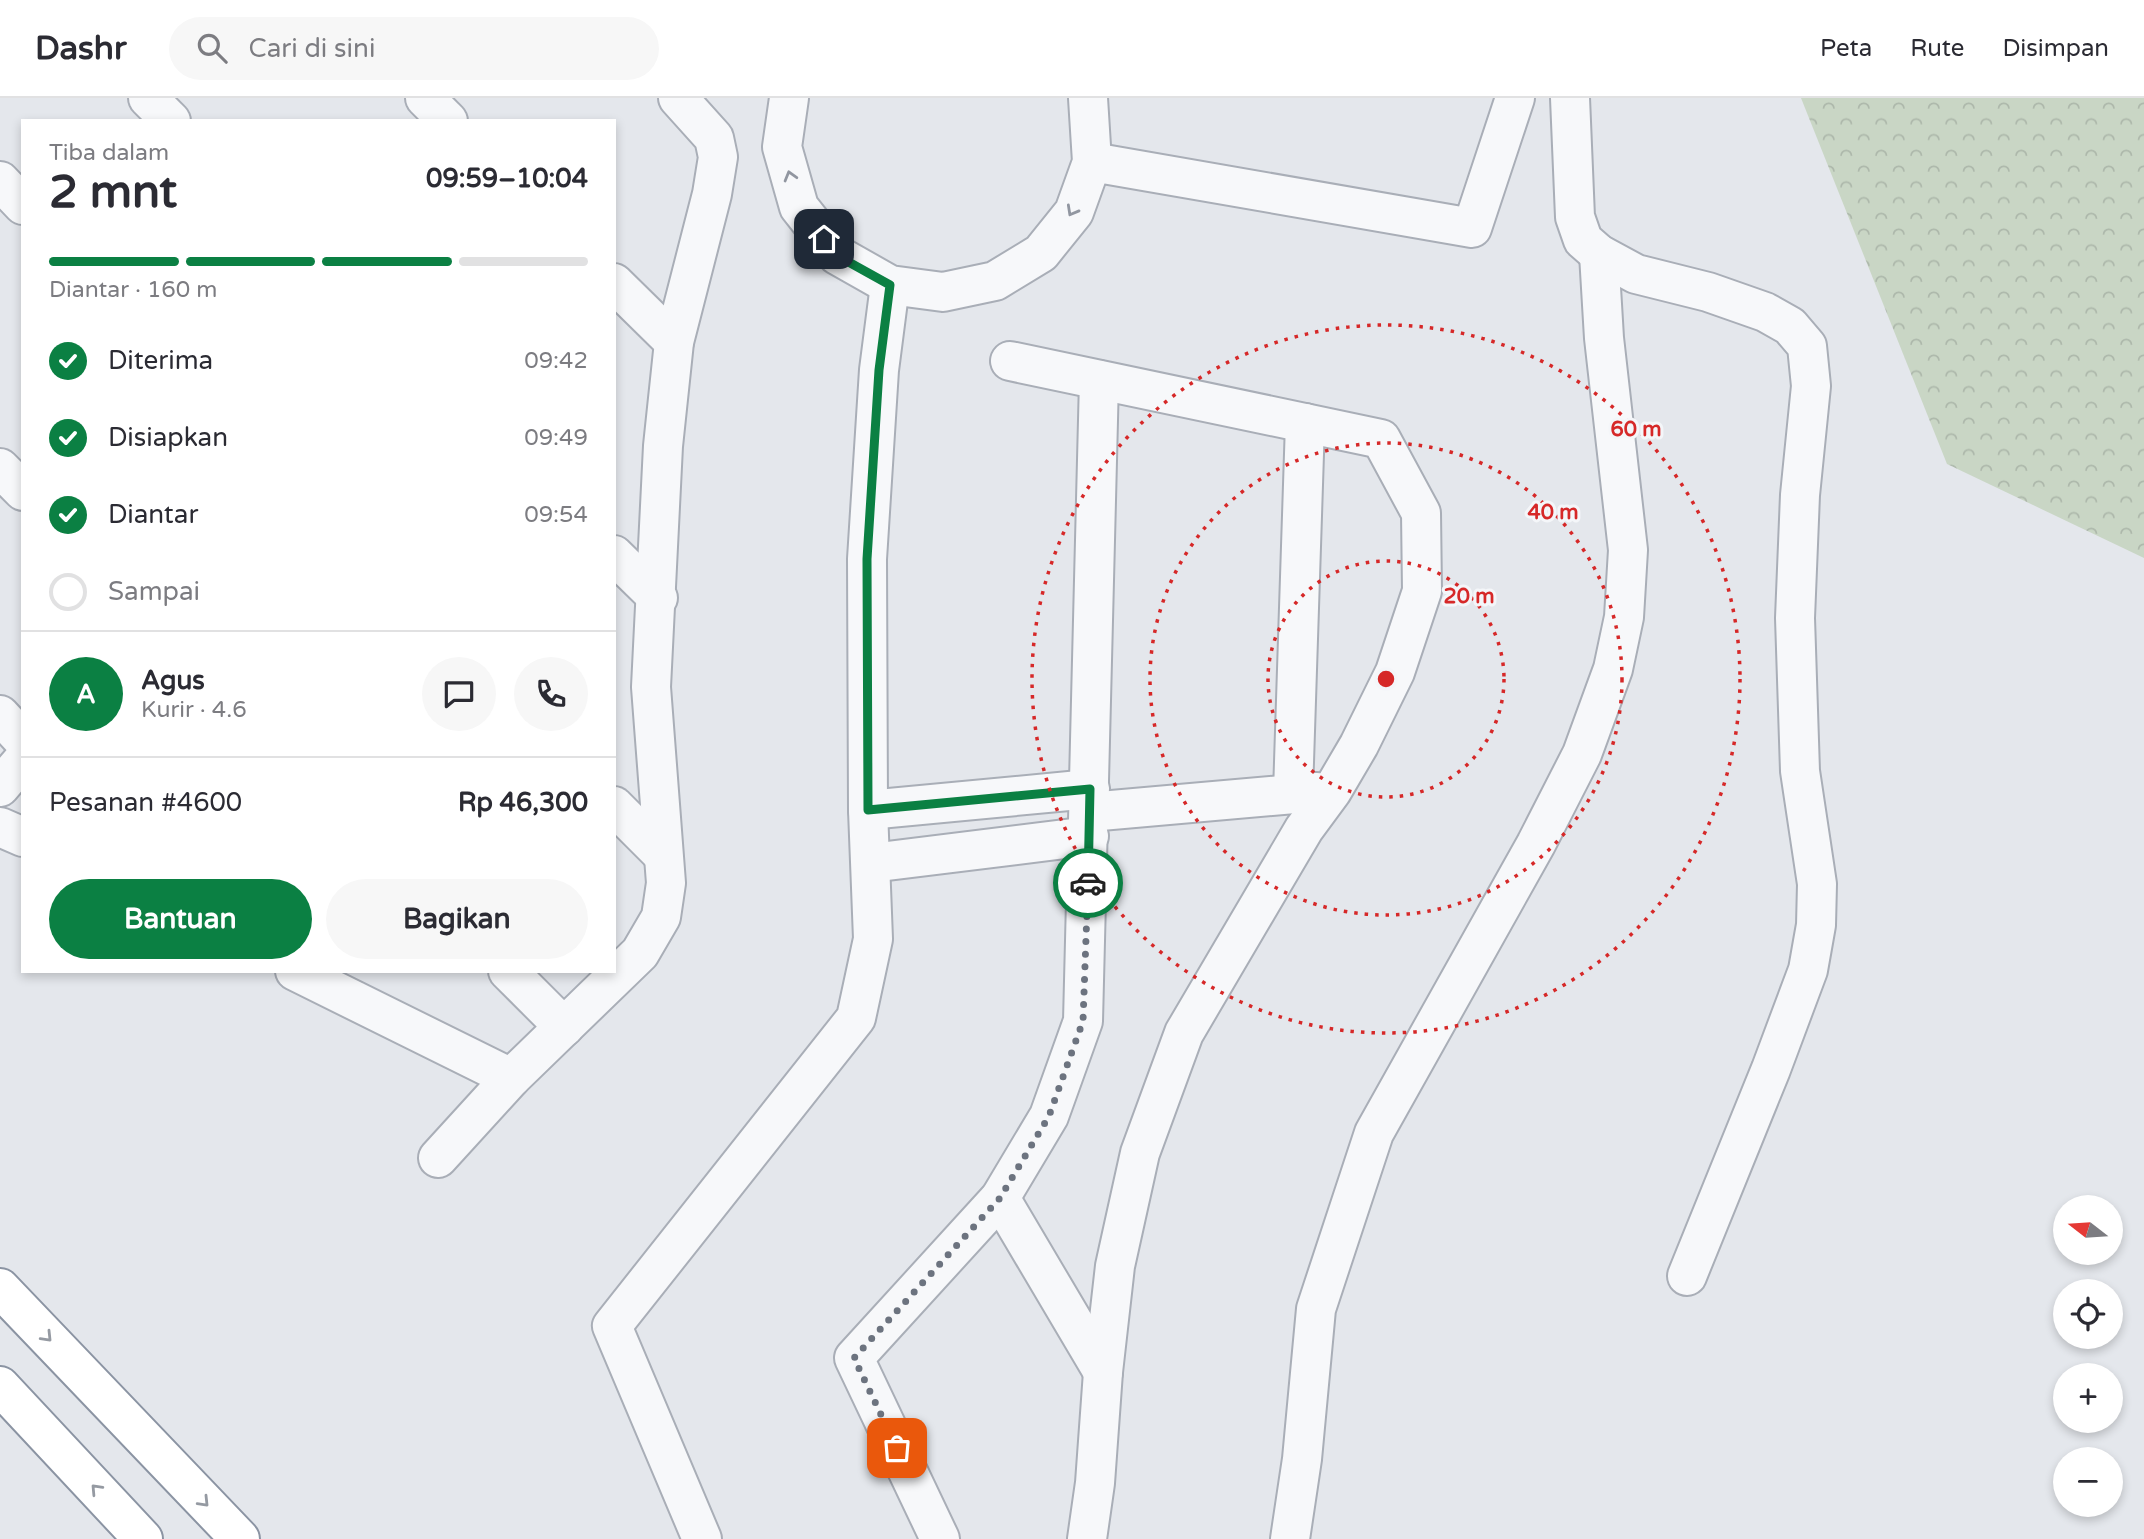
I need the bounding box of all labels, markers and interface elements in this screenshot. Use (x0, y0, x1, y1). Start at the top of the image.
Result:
search box (169, 17, 659, 80)
text: Dashr (35, 29, 127, 68)
icon: search (193, 29, 231, 67)
text: Cari di sini (249, 33, 375, 64)
text: Peta (1820, 34, 1872, 63)
text: Rute (1910, 34, 1964, 63)
text: Disimpan (2002, 34, 2109, 63)
text: Tiba dalam (49, 139, 169, 167)
text: 09:59–10:04 (426, 163, 588, 194)
text: 2 mnt (49, 165, 177, 220)
one-way arrow (784, 171, 799, 183)
one-way arrow (1067, 203, 1080, 216)
pin (794, 209, 854, 269)
icon: home (805, 220, 843, 258)
text: Diantar · 160 m (49, 276, 217, 304)
icon: check (49, 342, 87, 380)
text: Diterima (108, 345, 213, 376)
text: 09:42 (524, 347, 588, 375)
text: 60 m (1610, 417, 1662, 442)
icon: check (49, 419, 87, 457)
text: Disiapkan (108, 422, 228, 453)
text: 09:49 (524, 424, 588, 452)
icon: check (49, 496, 87, 534)
text: Diantar (108, 499, 198, 530)
text: 40 m (1527, 500, 1579, 525)
text: 09:54 (524, 501, 588, 529)
text: Sampai (108, 576, 200, 607)
text: 20 m (1443, 584, 1495, 609)
button: chat (422, 657, 496, 731)
button: phone (514, 657, 588, 731)
text: Agus (141, 665, 205, 696)
centre of rings (1374, 667, 1398, 691)
text: A (76, 679, 96, 710)
text: Kurir · 4.6 (141, 696, 247, 724)
text: Pesanan #4600 (49, 787, 242, 818)
text: Rp 46,300 (458, 787, 588, 818)
courier (1053, 848, 1123, 918)
icon: car (1069, 864, 1107, 902)
button: Bantuan (49, 879, 312, 959)
button: Bagikan (326, 879, 588, 959)
north arrow (2053, 1195, 2123, 1265)
map controls (2053, 1195, 2123, 1517)
button: locate (2053, 1279, 2123, 1349)
one-way arrow (39, 1329, 52, 1342)
button: + (2053, 1363, 2123, 1433)
pin (867, 1418, 927, 1478)
icon: bag (878, 1429, 916, 1467)
button: − (2053, 1447, 2123, 1517)
one-way arrow (92, 1484, 105, 1497)
one-way arrow (196, 1494, 209, 1507)

